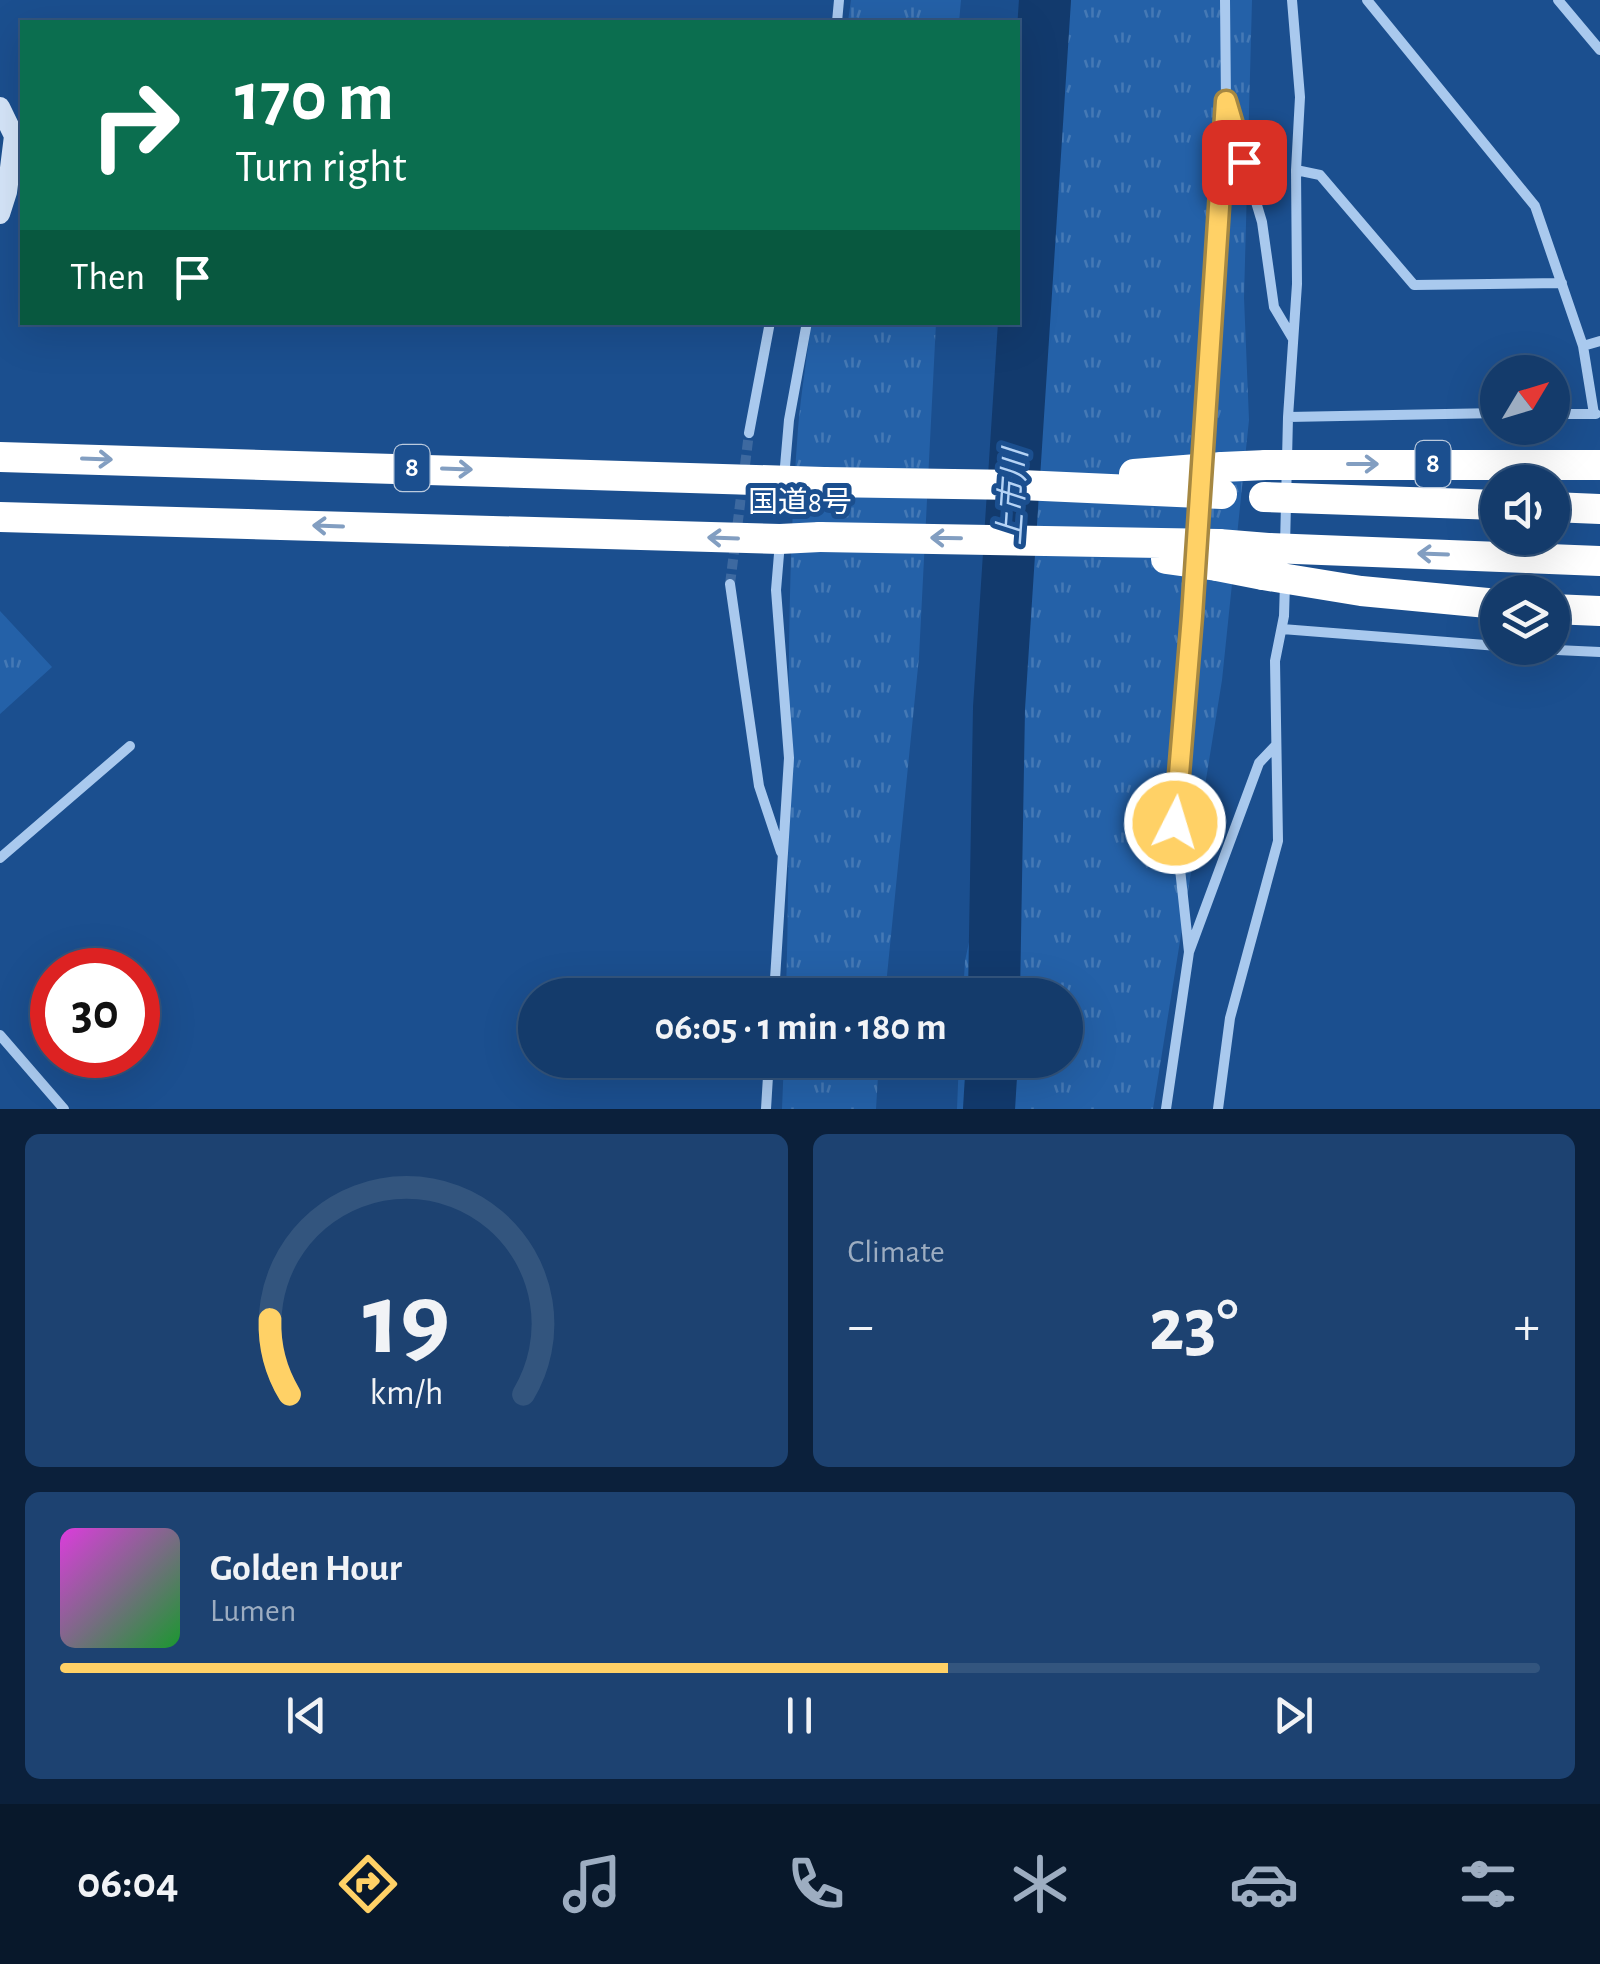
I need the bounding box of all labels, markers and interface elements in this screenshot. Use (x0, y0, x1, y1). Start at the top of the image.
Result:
icon: right (70, 60, 200, 190)
text: 170 m (235, 63, 394, 133)
pin (1202, 120, 1287, 205)
icon: arrive (1217, 135, 1272, 190)
text: Turn right (235, 145, 407, 190)
icon: arrive (165, 250, 220, 305)
text: Then (70, 259, 145, 297)
north arrow (1480, 355, 1570, 445)
map controls (1480, 355, 1570, 665)
road number: 8 (1416, 441, 1450, 487)
road number: 8 (394, 445, 430, 491)
water label: 上市川 (992, 445, 1033, 546)
one-way arrow (81, 450, 113, 469)
one-way arrow (1347, 455, 1379, 474)
one-way arrow (441, 460, 473, 479)
button: sound (1480, 465, 1570, 555)
street label: 国道8号 (748, 487, 852, 518)
one-way arrow (312, 517, 345, 536)
one-way arrow (707, 528, 739, 547)
one-way arrow (931, 528, 964, 548)
one-way arrow (1417, 545, 1449, 564)
button: layers (1480, 575, 1570, 665)
position arrow (1123, 771, 1227, 875)
speed limit sign: 30 (30, 948, 160, 1078)
text: 06:05 · 1 min · 180 m (654, 1009, 947, 1047)
text: Climate (848, 1236, 945, 1268)
text: 19 (362, 1269, 450, 1373)
text: 23° (1149, 1289, 1239, 1364)
text: − (848, 1299, 874, 1354)
text: + (1514, 1299, 1540, 1354)
text: km/h (369, 1375, 443, 1411)
text: Golden Hour (210, 1550, 402, 1588)
text: Lumen (210, 1595, 296, 1627)
icon: previous (279, 1688, 334, 1743)
icon: pause (772, 1688, 827, 1743)
icon: next (1266, 1688, 1321, 1743)
icon: directions (333, 1849, 403, 1919)
icon: music (557, 1849, 627, 1919)
icon: phone (781, 1849, 851, 1919)
icon: climate (1005, 1849, 1075, 1919)
icon: car (1229, 1849, 1299, 1919)
icon: filters (1453, 1849, 1523, 1919)
text: 06:04 (77, 1861, 179, 1906)

